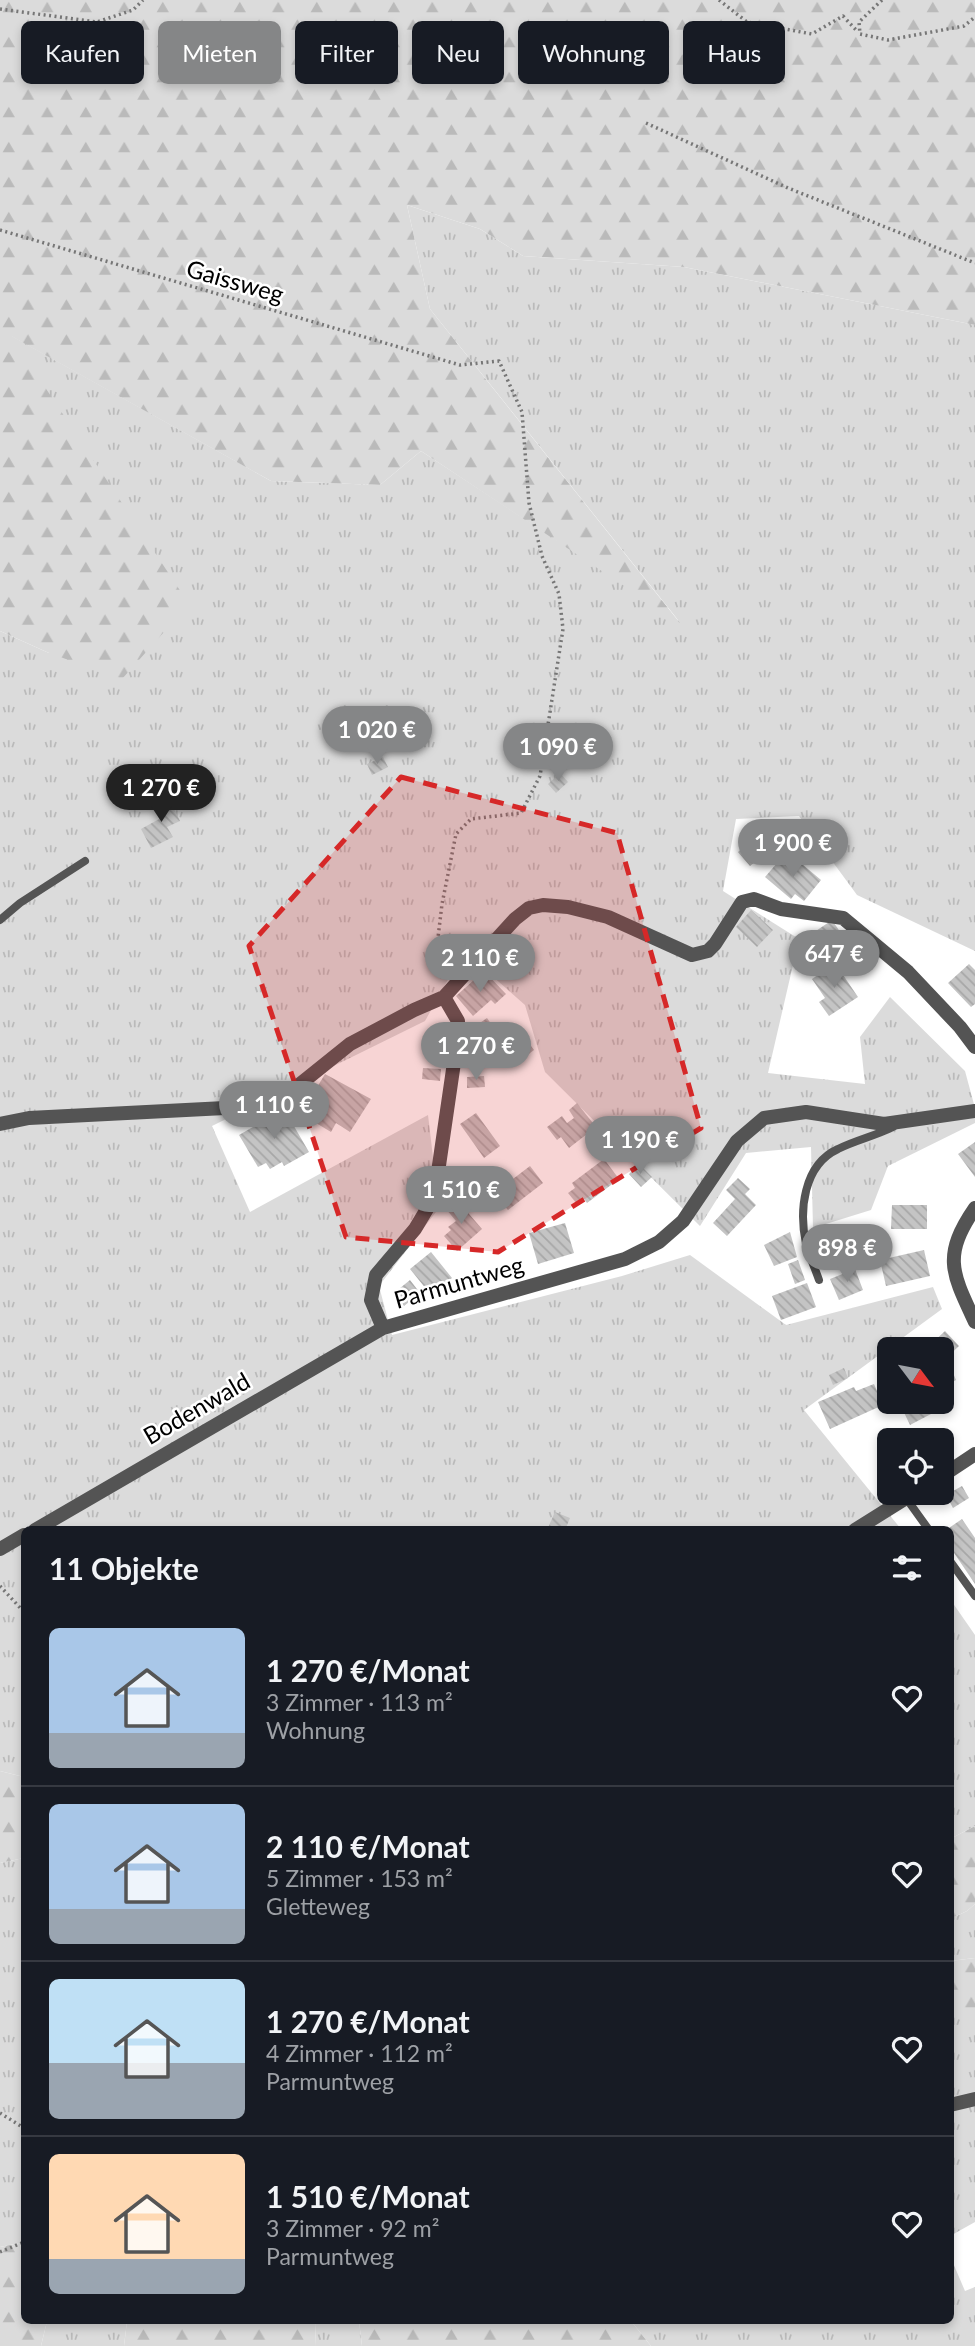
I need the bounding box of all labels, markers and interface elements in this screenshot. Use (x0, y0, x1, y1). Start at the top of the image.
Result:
chip: Kaufen (21, 21, 144, 84)
chip: Mieten (158, 21, 281, 84)
chip: Filter (295, 21, 398, 84)
chip: Neu (412, 21, 504, 84)
chip: Wohnung (518, 21, 669, 84)
chip: Haus (683, 21, 785, 84)
street label: Gaissweg (183, 253, 287, 308)
pin: 1 020 € (312, 706, 442, 766)
text: 1 020 € (338, 715, 416, 743)
pin: 1 090 € (493, 724, 623, 783)
text: 1 090 € (519, 732, 597, 760)
pin: 1 270 € (96, 764, 226, 824)
text: 1 270 € (122, 773, 200, 801)
pin: 1 900 € (728, 820, 858, 879)
text: 1 900 € (754, 828, 832, 856)
pin: 647 € (785, 930, 883, 990)
pin: 2 110 € (415, 934, 545, 994)
text: 647 € (805, 939, 863, 967)
text: 2 110 € (441, 943, 519, 971)
pin: 1 270 € (411, 1023, 541, 1082)
text: 1 270 € (437, 1031, 515, 1059)
pin: 1 110 € (209, 1082, 339, 1141)
text: 1 110 € (235, 1090, 313, 1118)
pin: 1 190 € (575, 1116, 705, 1176)
text: 1 190 € (601, 1125, 679, 1153)
pin: 1 510 € (396, 1166, 526, 1226)
text: 1 510 € (422, 1175, 500, 1203)
pin: 898 € (798, 1224, 896, 1284)
text: 898 € (818, 1233, 876, 1261)
street label: Parmuntweg (390, 1249, 527, 1314)
north arrow (877, 1337, 954, 1414)
map controls (877, 1337, 954, 1505)
street label: Bodenwald (138, 1366, 255, 1450)
button: locate (877, 1428, 954, 1505)
icon: filters (888, 1549, 926, 1587)
text: 11 Objekte (49, 1550, 199, 1586)
text: 1 270 €/Monat (266, 1652, 470, 1688)
icon: home (105, 1656, 189, 1740)
icon: heart (888, 1679, 926, 1717)
text: 3 Zimmer · 113 m² (266, 1688, 453, 1716)
text: Wohnung (266, 1716, 365, 1744)
text: 2 110 €/Monat (266, 1828, 470, 1864)
icon: home (105, 1832, 189, 1916)
icon: heart (888, 1855, 926, 1893)
text: 5 Zimmer · 153 m² (266, 1864, 453, 1892)
text: Gletteweg (266, 1892, 370, 1920)
text: 1 270 €/Monat (266, 2003, 470, 2039)
icon: home (105, 2007, 189, 2091)
icon: heart (888, 2030, 926, 2068)
text: 4 Zimmer · 112 m² (266, 2039, 453, 2067)
text: Parmuntweg (266, 2067, 394, 2095)
text: 1 510 €/Monat (266, 2178, 470, 2214)
icon: home (105, 2182, 189, 2266)
icon: heart (888, 2205, 926, 2243)
text: 3 Zimmer · 92 m² (266, 2214, 439, 2242)
text: Parmuntweg (266, 2242, 394, 2270)

